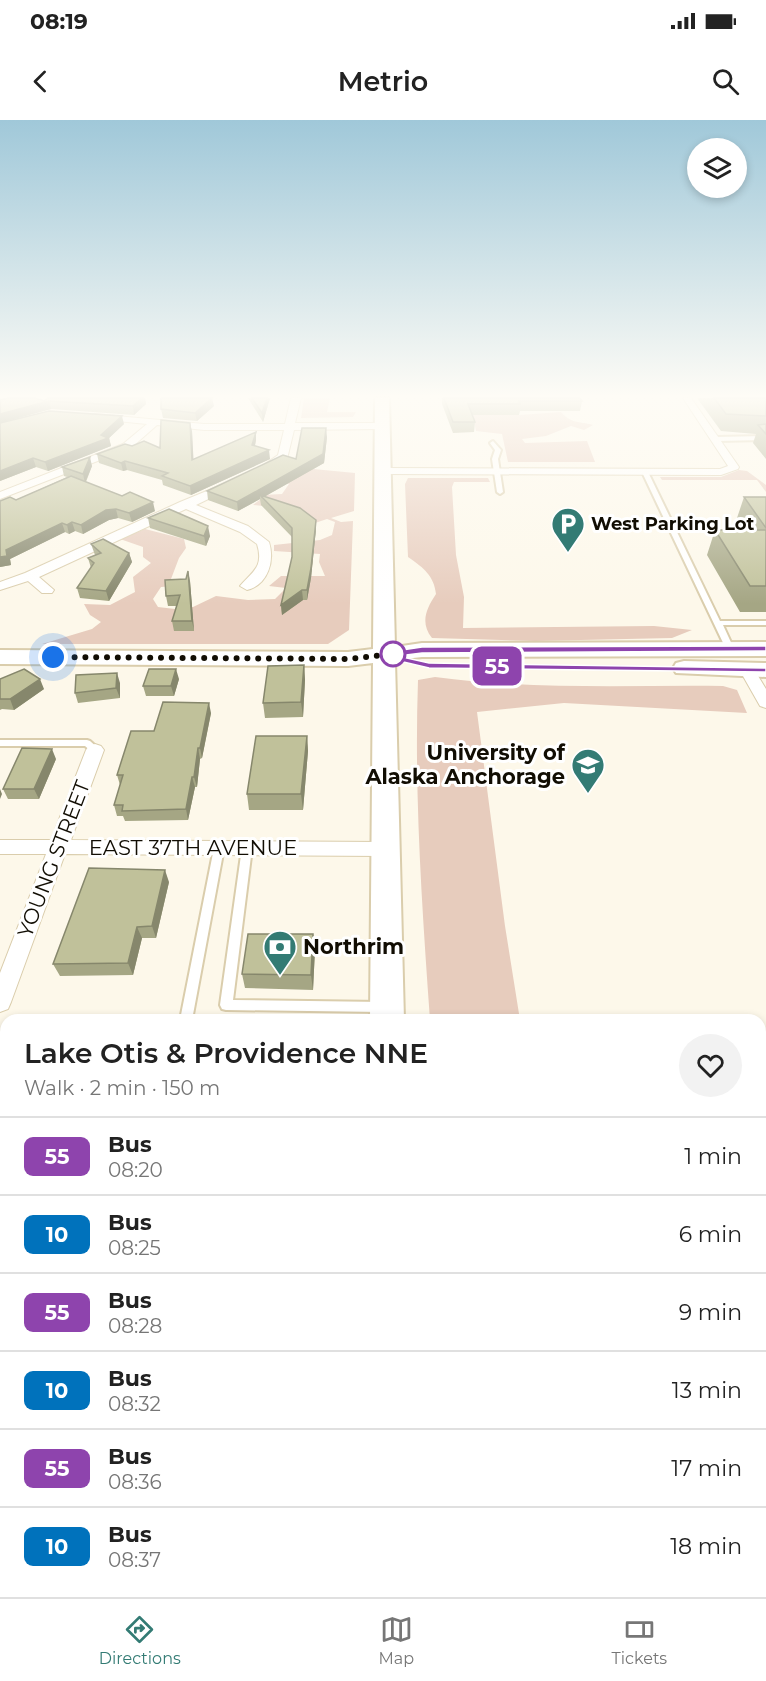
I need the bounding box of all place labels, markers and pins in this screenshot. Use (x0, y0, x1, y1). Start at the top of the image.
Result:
parking icon: West Parking Lot (550, 506, 586, 553)
place label: West Parking Lot (591, 513, 754, 535)
unlabelled marker (380, 641, 406, 667)
place label: University of Alaska Anchorage (364, 740, 566, 789)
school or university icon: University of Alaska Anchorage (570, 747, 606, 794)
bank icon: Northrim (262, 929, 298, 976)
place label: Northrim (303, 934, 404, 959)

